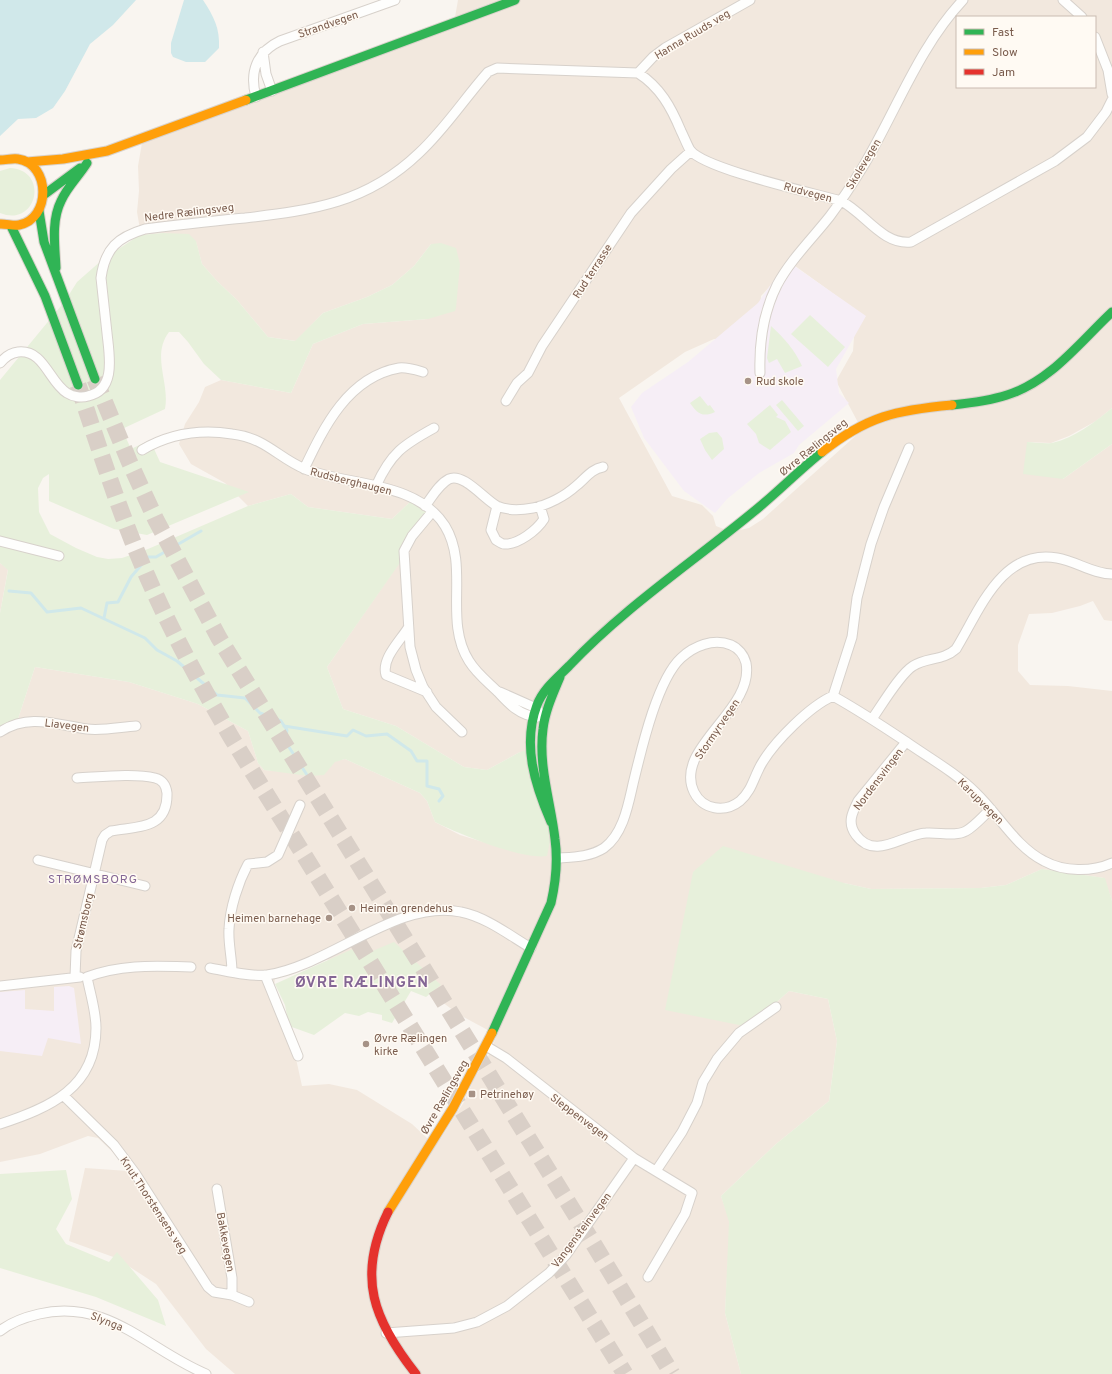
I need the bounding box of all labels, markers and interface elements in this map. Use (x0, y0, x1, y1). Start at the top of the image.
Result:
street label: Hanna Ruuds veg (652, 7, 733, 63)
street label: Strandvegen (296, 8, 360, 42)
legend (956, 16, 1096, 88)
text: Fast (992, 25, 1014, 41)
text: Slow (992, 45, 1018, 61)
text: Jam (992, 65, 1015, 81)
street label: Skolevegen (843, 137, 885, 192)
street label: Rudvegen (782, 180, 833, 206)
street label: Nedre Rælingsveg (143, 201, 235, 225)
street label: Rud terrasse (570, 242, 616, 301)
place label: Rud skole (756, 375, 804, 389)
marker: Rud skole (743, 376, 753, 386)
street label: Øvre Rælingsveg (777, 416, 851, 480)
street label: Rudsberghaugen (308, 465, 393, 499)
street label: Stormyrvegen (692, 696, 743, 763)
street label: Liavegen (44, 716, 90, 736)
street label: Nordensvingen (851, 746, 907, 814)
street label: Karupvegen (954, 776, 1006, 828)
district label: STRØMSBORG (48, 872, 138, 888)
street label: Strømsborg (71, 892, 97, 951)
place label: Heimen grendehus (360, 902, 453, 916)
marker: Heimen grendehus (347, 903, 357, 913)
place label: Heimen barnehage (227, 912, 321, 926)
marker: Heimen barnehage (324, 913, 334, 923)
district label: ØVRE RÆLINGEN (295, 974, 429, 993)
place label: Øvre Rælingen kirke (374, 1032, 447, 1059)
marker: Øvre Rælingen kirke (361, 1039, 371, 1049)
street label: Øvre Rælingsveg (418, 1058, 472, 1137)
place label: Petrinehøy (480, 1088, 534, 1102)
marker: Petrinehøy (467, 1089, 477, 1099)
street label: Sleppenvegen (547, 1091, 612, 1145)
street label: Knut Thorstensens veg (116, 1154, 190, 1257)
street label: Vangensteinvegen (549, 1190, 615, 1271)
street label: Bakkevegen (213, 1211, 237, 1273)
street label: Slynga (88, 1309, 125, 1335)

